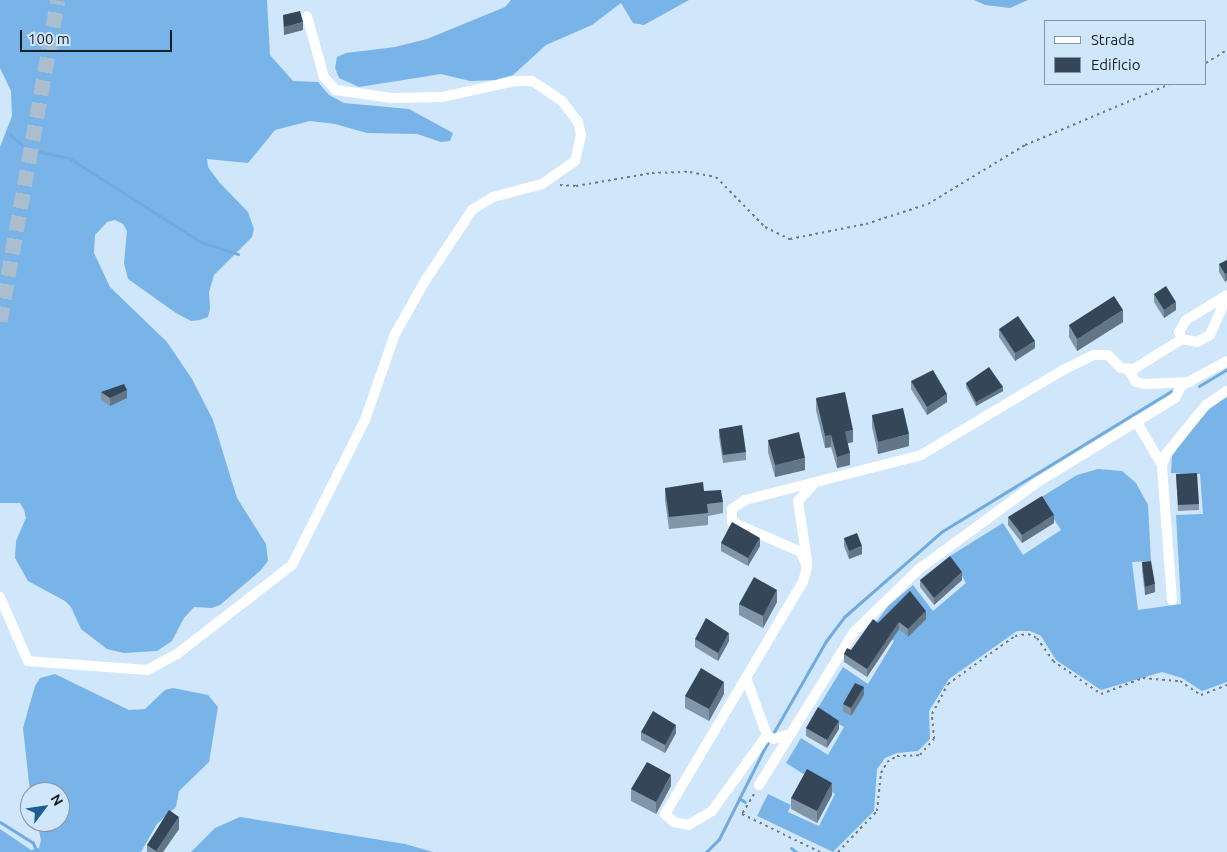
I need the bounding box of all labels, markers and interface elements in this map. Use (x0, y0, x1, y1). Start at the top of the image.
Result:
scale bar (22, 20, 175, 52)
legend (1044, 20, 1207, 85)
text: 100 m (28, 30, 70, 47)
text: Strada (1091, 31, 1135, 48)
text: Edificio (1091, 56, 1140, 73)
north arrow (20, 782, 70, 832)
text: N (47, 791, 67, 808)

